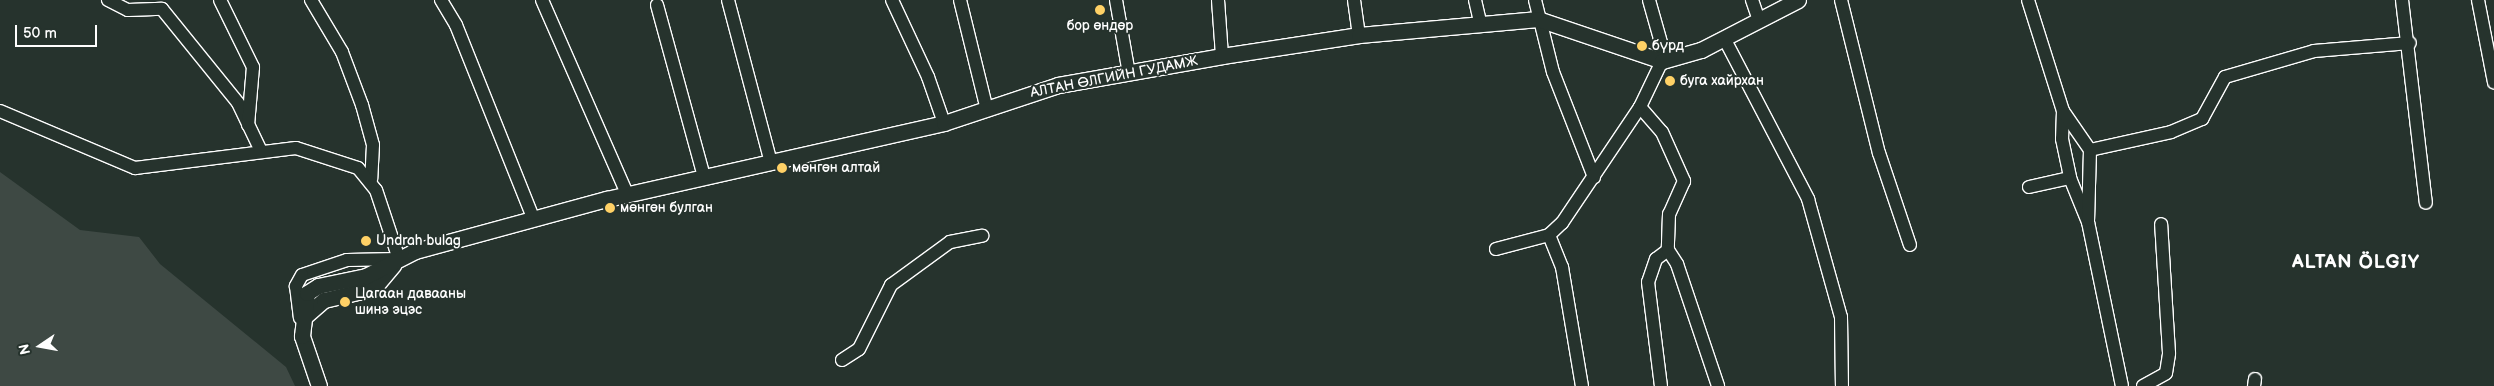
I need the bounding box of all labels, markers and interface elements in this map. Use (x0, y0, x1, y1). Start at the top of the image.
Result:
marker: бор өндөр (1094, 4, 1106, 16)
scale bar (18, 15, 100, 47)
place label: бор өндөр (1067, 18, 1133, 34)
text: 50 m (23, 24, 57, 43)
place label: бүрд (1652, 38, 1684, 54)
marker: бүрд (1636, 40, 1648, 52)
street label: АЛТАН ӨЛГИЙН ГУДАМЖ (1029, 53, 1199, 101)
place label: буга хайрхан (1680, 73, 1764, 89)
marker: буга хайрхан (1664, 75, 1676, 87)
place label: мөнгөн алтай (792, 160, 880, 176)
marker: мөнгөн алтай (776, 162, 788, 174)
place label: мөнгөн булган (620, 200, 713, 216)
marker: мөнгөн булган (604, 202, 616, 214)
place label: Undrah bulag (376, 233, 461, 249)
marker: Undrah bulag (360, 235, 372, 247)
district label: ALTAN ÖLGIY (2291, 252, 2421, 274)
place label: Цагаан давааны шинэ эцэс (355, 286, 466, 318)
marker: Цагаан давааны шинэ эцэс (339, 296, 351, 308)
north arrow (15, 321, 65, 371)
text: N (15, 342, 34, 356)

